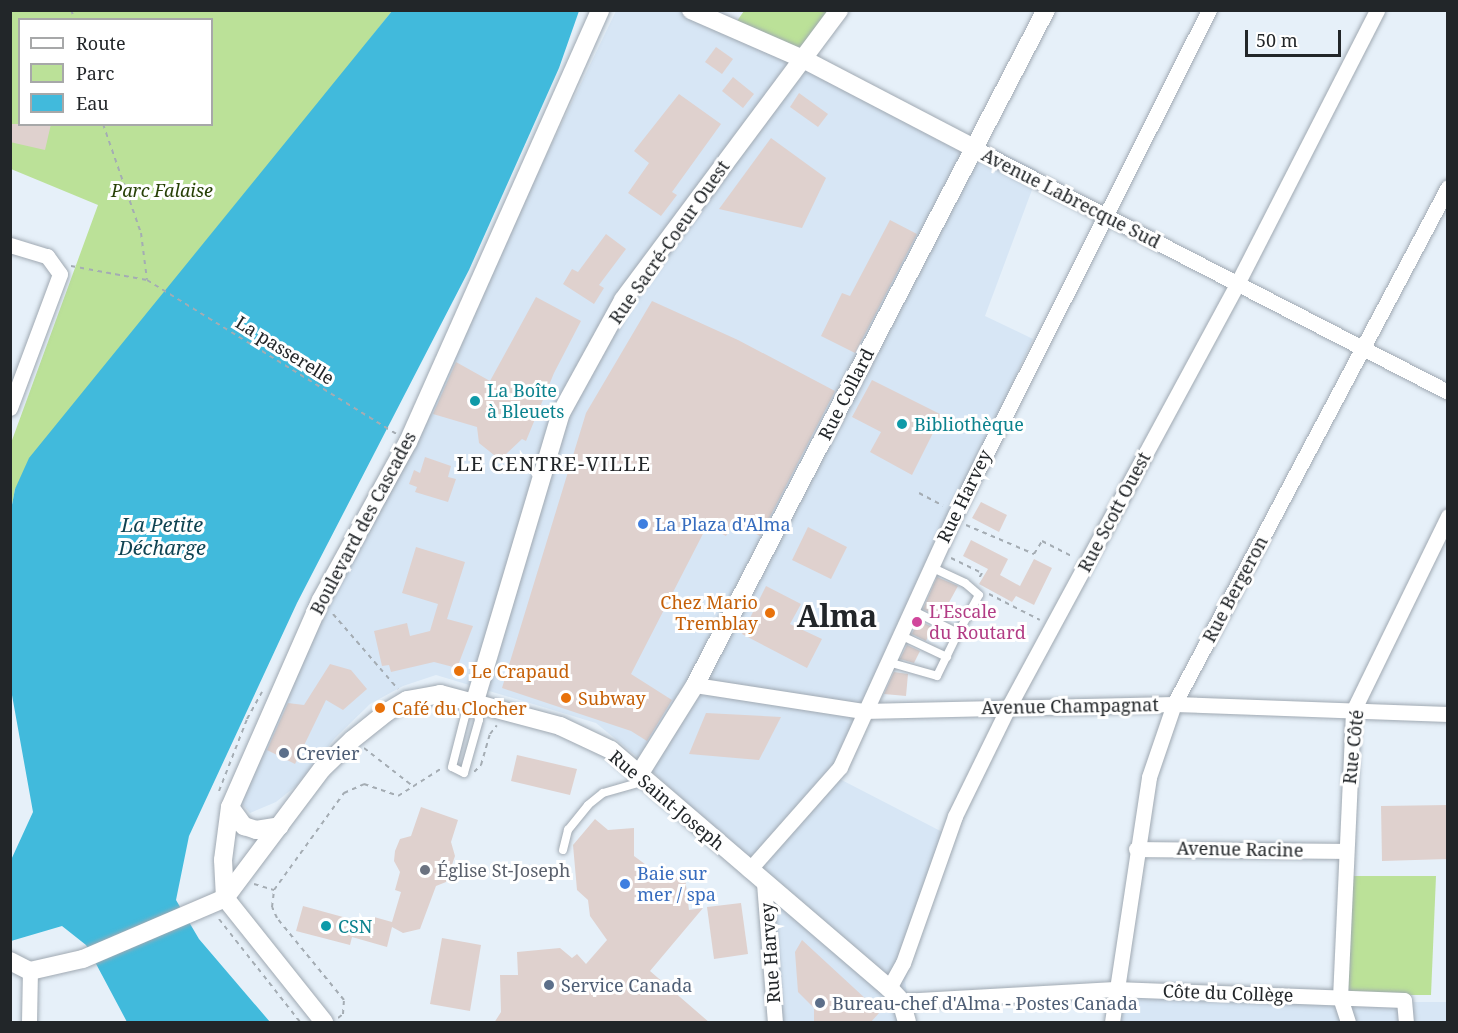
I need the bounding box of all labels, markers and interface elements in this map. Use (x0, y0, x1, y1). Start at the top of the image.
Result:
legend (18, 18, 213, 126)
scale bar (1248, 18, 1344, 56)
text: 50 m (1256, 28, 1298, 52)
text: Route (76, 31, 126, 55)
text: Parc (76, 61, 114, 85)
text: Eau (76, 91, 109, 115)
street label: Avenue Labrecque Sud (978, 144, 1164, 252)
street label: Rue Sacré-Coeur Ouest (604, 156, 734, 328)
park label: Parc Falaise (111, 179, 213, 201)
street label: La passerelle (232, 311, 338, 389)
street label: Rue Collard (814, 345, 878, 443)
place label: La Boîte à Bleuets (487, 380, 564, 422)
marker: La Boîte à Bleuets (468, 394, 482, 408)
place label: Bibliothèque (914, 413, 1024, 435)
marker: Bibliothèque (895, 417, 909, 431)
street label: Boulevard des Cascades (306, 428, 420, 618)
street label: Rue Harvey (932, 446, 996, 546)
street label: Rue Scott Ouest (1073, 448, 1155, 576)
district label: LE CENTRE-VILLE (457, 451, 651, 475)
water label: La Petite Décharge (118, 512, 206, 559)
place label: La Plaza d'Alma (655, 513, 791, 535)
marker: La Plaza d'Alma (636, 517, 650, 531)
street label: Rue Bergeron (1198, 532, 1272, 646)
place label: Chez Mario Tremblay (660, 592, 758, 634)
district label: Alma (797, 598, 877, 634)
place label: L'Escale du Routard (929, 601, 1026, 644)
marker: Chez Mario Tremblay (763, 606, 777, 620)
marker: L'Escale du Routard (910, 615, 924, 629)
place label: Le Crapaud (471, 660, 569, 682)
marker: Le Crapaud (452, 664, 466, 678)
place label: Subway (578, 687, 646, 709)
marker: Subway (559, 691, 573, 705)
street label: Avenue Champagnat (981, 694, 1159, 718)
place label: Café du Clocher (392, 697, 527, 719)
marker: Café du Clocher (373, 701, 387, 715)
street label: Rue Côté (1338, 709, 1368, 785)
place label: Crevier (296, 742, 359, 764)
marker: Crevier (277, 746, 291, 760)
street label: Rue Saint-Joseph (605, 746, 729, 854)
street label: Avenue Racine (1176, 837, 1304, 861)
place label: Église St-Joseph (437, 859, 570, 881)
marker: Église St-Joseph (418, 863, 432, 877)
place label: Baie sur mer / spa (637, 863, 716, 906)
marker: Baie sur mer / spa (618, 877, 632, 891)
street label: Rue Harvey (756, 902, 784, 1004)
place label: CSN (338, 915, 373, 937)
marker: CSN (319, 919, 333, 933)
place label: Service Canada (561, 974, 692, 996)
marker: Service Canada (542, 978, 556, 992)
street label: Côte du Collège (1162, 980, 1294, 1006)
place label: Bureau-chef d'Alma - Postes Canada (832, 992, 1138, 1014)
marker: Bureau-chef d'Alma - Postes Canada (813, 996, 827, 1010)

